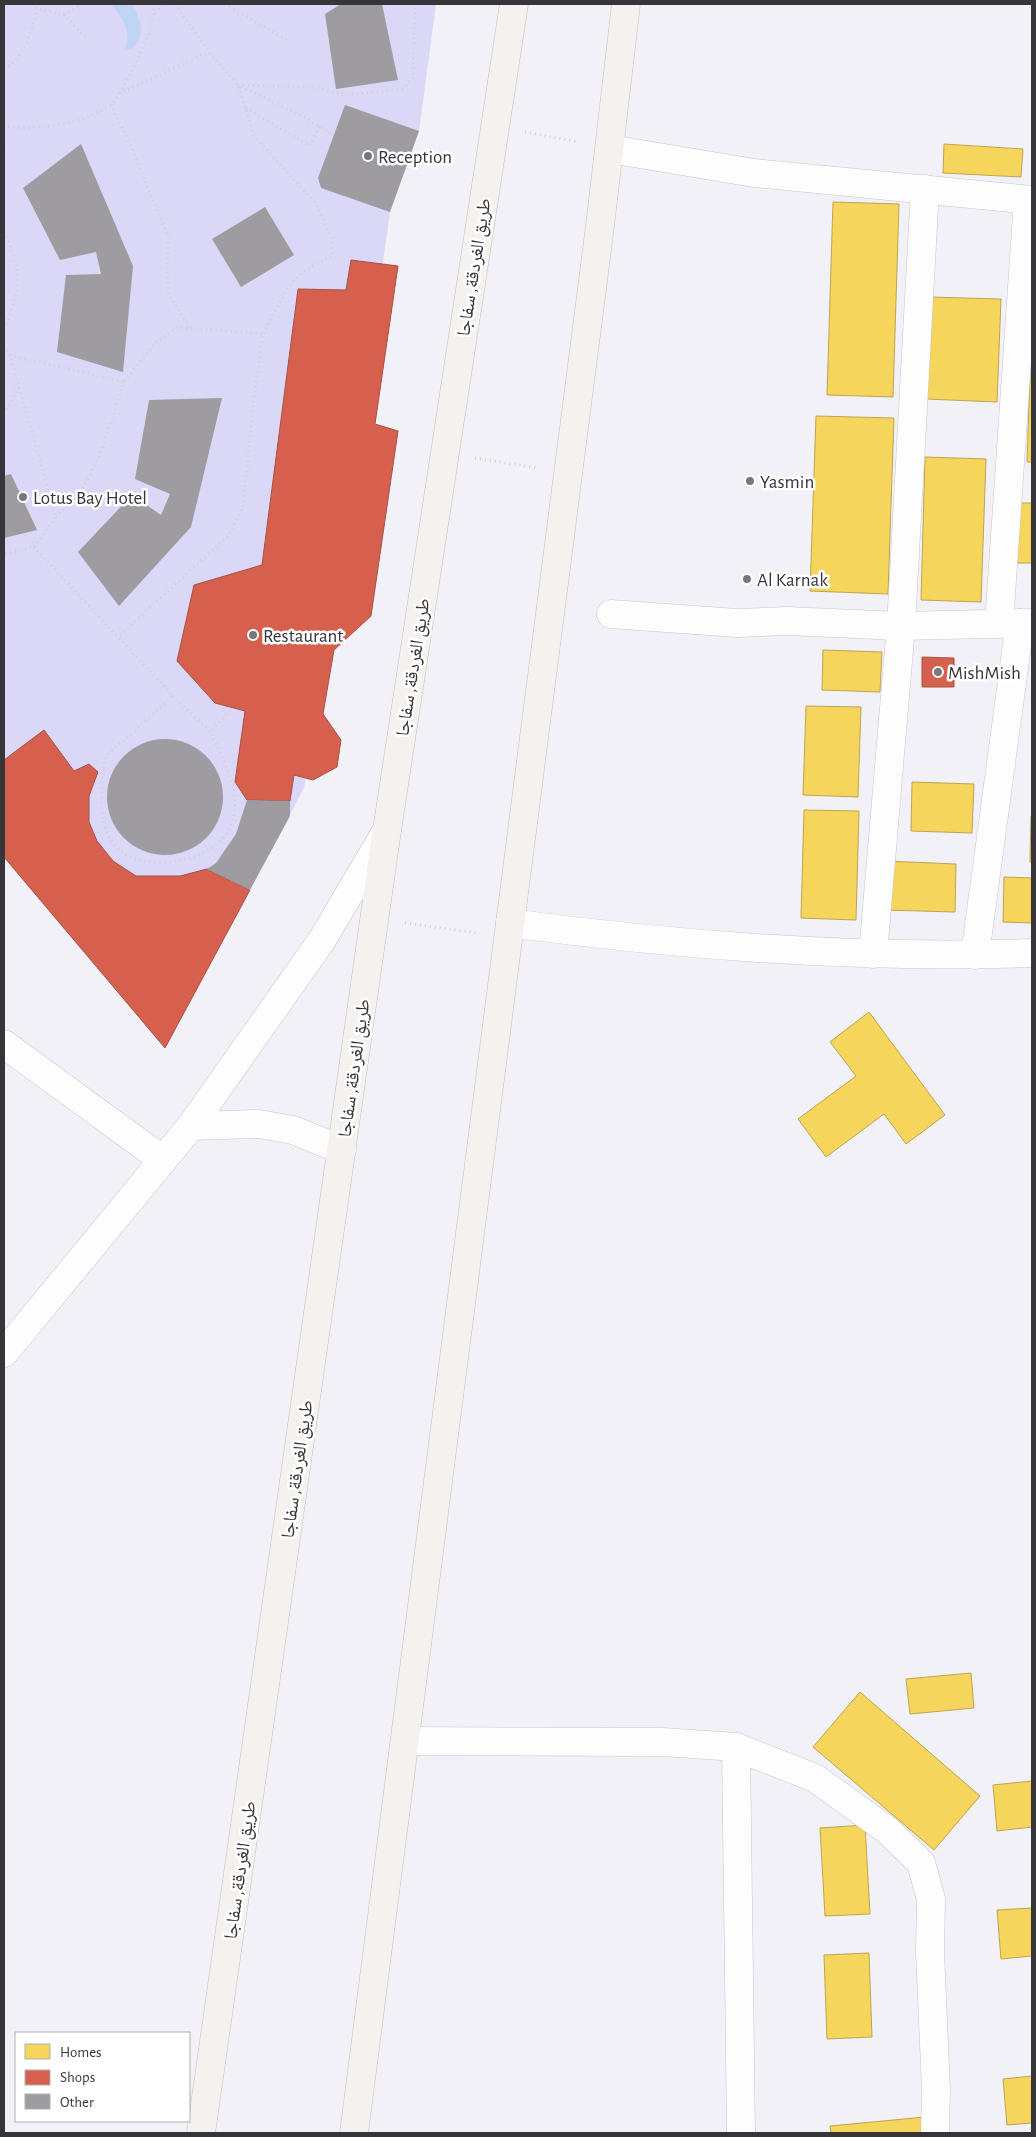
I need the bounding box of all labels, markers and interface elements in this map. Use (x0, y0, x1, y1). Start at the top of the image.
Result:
place label: Reception (378, 148, 452, 167)
marker: Reception (362, 150, 374, 162)
street label: طريق الغردقة, سفاجا (454, 197, 496, 338)
place label: Yasmin (760, 473, 814, 492)
marker: Yasmin (744, 475, 756, 487)
place label: Lotus Bay Hotel (33, 489, 147, 508)
marker: Lotus Bay Hotel (17, 491, 29, 503)
place label: Al Karnak (757, 571, 828, 590)
marker: Al Karnak (741, 573, 753, 585)
street label: طريق الغردقة, سفاجا (393, 597, 435, 738)
place label: Restaurant (263, 627, 343, 646)
marker: Restaurant (247, 629, 259, 641)
place label: MishMish (948, 664, 1021, 683)
marker: MishMish (932, 666, 944, 678)
street label: طريق الغردقة, سفاجا (335, 998, 375, 1139)
street label: طريق الغردقة, سفاجا (278, 1399, 318, 1540)
street label: طريق الغردقة, سفاجا (221, 1800, 261, 1941)
legend (15, 2032, 190, 2122)
text: Homes (60, 2045, 102, 2060)
text: Shops (60, 2070, 95, 2085)
text: Other (60, 2095, 94, 2110)

